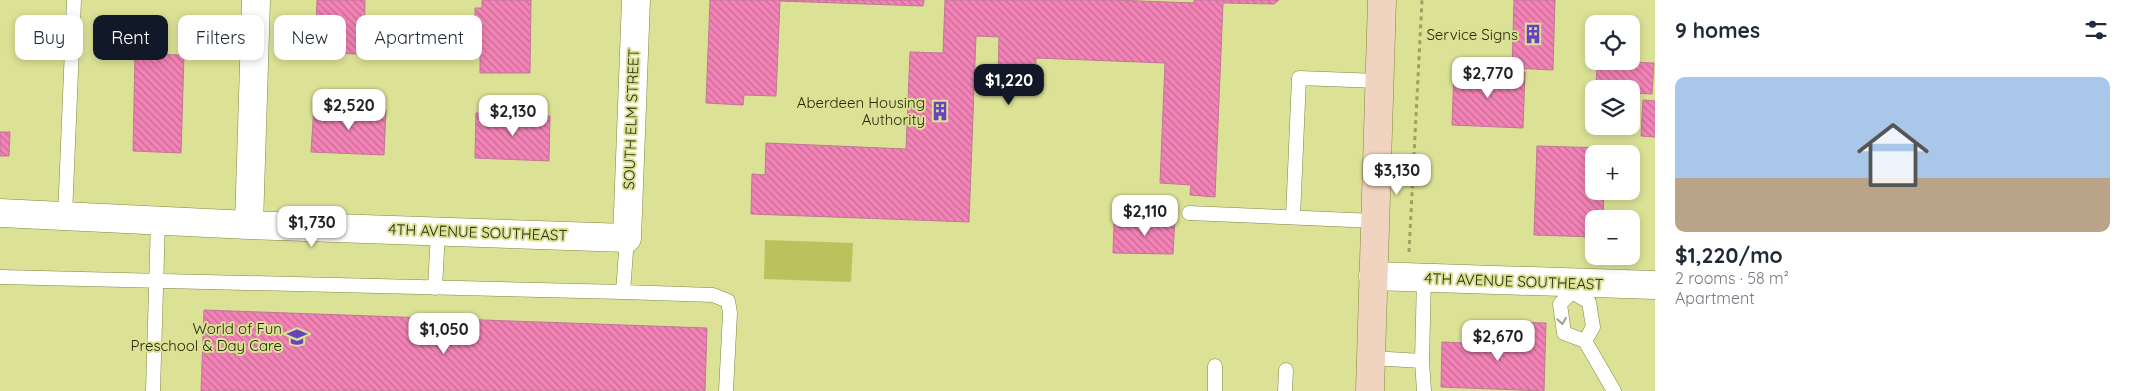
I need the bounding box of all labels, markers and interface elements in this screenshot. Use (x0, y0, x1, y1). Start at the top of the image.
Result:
chip: Buy (15, 15, 83, 60)
chip: Rent (93, 15, 168, 60)
chip: Filters (178, 15, 264, 60)
chip: New (274, 15, 346, 60)
chip: Apartment (356, 15, 482, 60)
map controls (1585, 15, 1640, 265)
button: locate (1585, 15, 1640, 70)
icon: filters (2082, 16, 2110, 44)
text: 9 homes (1675, 17, 1760, 43)
building icon: Service Signs (1522, 23, 1544, 45)
place label: Service Signs (1426, 25, 1518, 44)
street label: SOUTH ELM STREET (619, 48, 643, 190)
pin: $2,770 (1447, 56, 1529, 99)
text: $2,770 (1463, 63, 1513, 83)
pin: $1,220 (968, 64, 1050, 106)
text: $1,220 (985, 70, 1033, 90)
button: layers (1585, 80, 1640, 135)
pin: $2,520 (308, 88, 390, 131)
place label: Aberdeen Housing Authority (797, 93, 925, 129)
pin: $2,130 (472, 94, 554, 137)
text: $2,520 (323, 95, 375, 115)
building icon: Aberdeen Housing Authority (929, 100, 951, 122)
text: $2,130 (490, 101, 536, 121)
icon: home (1848, 110, 1938, 200)
button: + (1585, 145, 1640, 200)
pin: $3,130 (1356, 154, 1438, 196)
text: $3,130 (1374, 160, 1420, 180)
pin: $2,110 (1104, 194, 1186, 237)
text: $2,110 (1123, 201, 1167, 221)
pin: $1,730 (271, 206, 353, 248)
button: − (1585, 210, 1640, 265)
text: $1,730 (288, 212, 336, 232)
street label: 4TH AVENUE SOUTHEAST (388, 219, 568, 245)
text: $1,220/mo (1675, 242, 1783, 268)
street label: 4TH AVENUE SOUTHEAST (1424, 268, 1604, 294)
text: 2 rooms · 58 m² (1675, 268, 1789, 288)
text: Apartment (1675, 288, 1755, 308)
pin: $1,050 (403, 312, 485, 355)
one-way arrow (1557, 316, 1567, 325)
place label: World of Fun Preschool & Day Care (131, 319, 282, 355)
text: $1,050 (419, 319, 469, 339)
pin: $2,670 (1457, 320, 1539, 362)
school or university icon: World of Fun Preschool & Day Care (286, 326, 308, 348)
text: $2,670 (1473, 326, 1523, 346)

